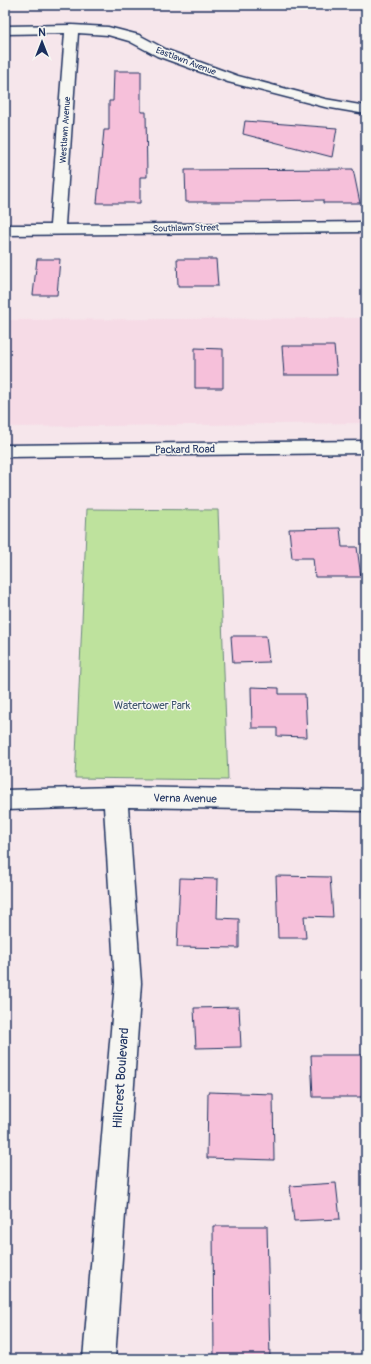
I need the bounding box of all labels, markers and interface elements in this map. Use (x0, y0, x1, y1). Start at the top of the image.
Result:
north arrow (22, 22, 62, 62)
text: N (38, 26, 46, 39)
street label: Eastlawn Avenue (154, 45, 218, 78)
street label: Westlawn Avenue (58, 96, 73, 164)
street label: Southlawn Street (153, 222, 220, 235)
street label: Packard Road (155, 442, 215, 457)
park label: Watertower Park (114, 699, 191, 712)
street label: Verna Avenue (153, 791, 217, 806)
street label: Hillcrest Boulevard (109, 1027, 133, 1129)

